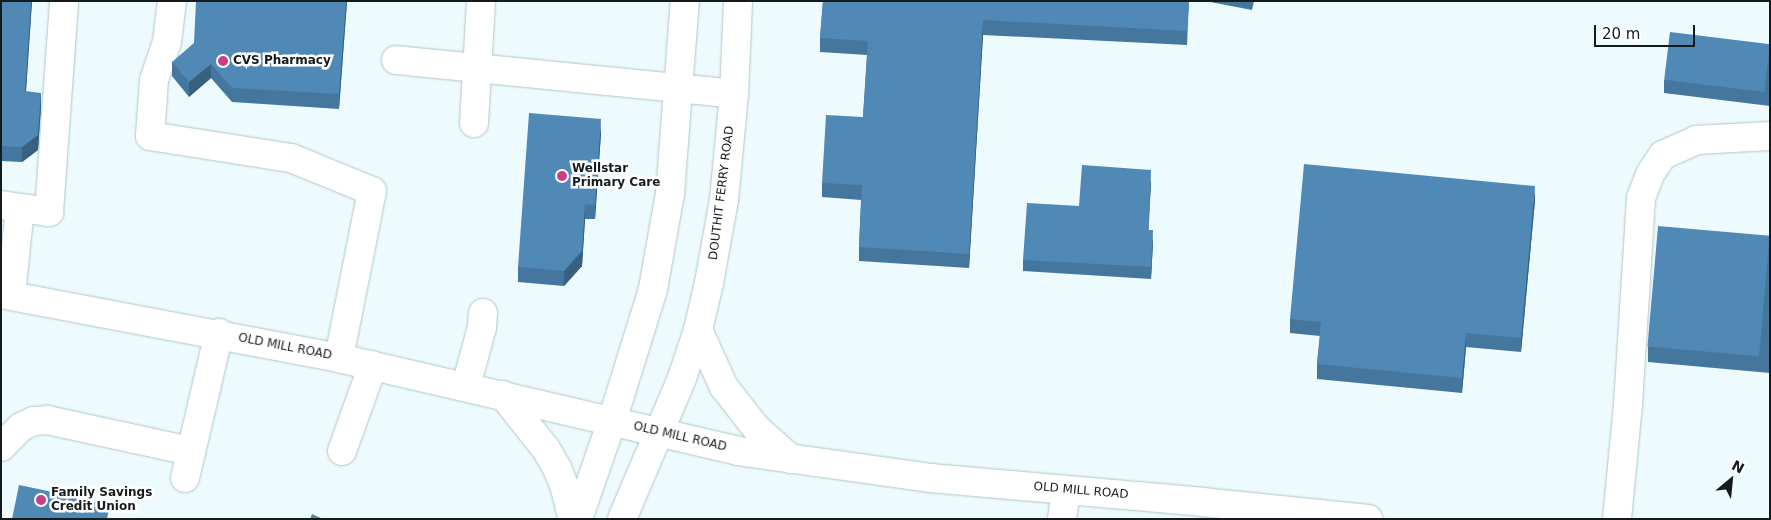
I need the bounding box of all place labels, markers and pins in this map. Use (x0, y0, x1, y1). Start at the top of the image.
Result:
place label: CVS Pharmacy (233, 54, 331, 68)
marker: CVS Pharmacy (217, 55, 229, 67)
place label: Wellstar Primary Care (572, 162, 660, 190)
marker: Wellstar Primary Care (556, 170, 568, 182)
place label: Family Savings Credit Union (51, 486, 152, 514)
marker: Family Savings Credit Union (35, 494, 47, 506)

